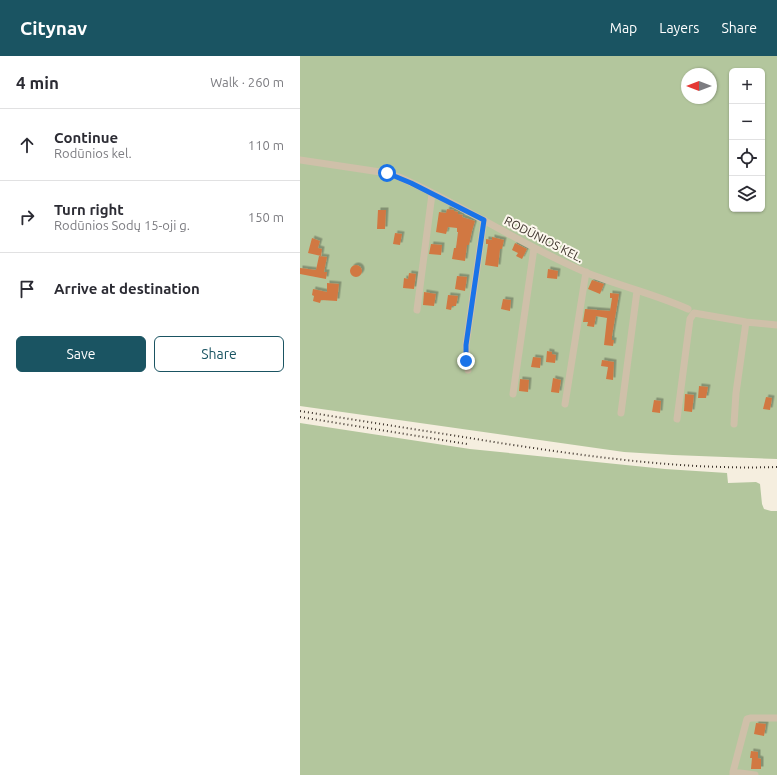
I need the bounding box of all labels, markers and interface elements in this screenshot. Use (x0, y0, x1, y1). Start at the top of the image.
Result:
text: Citynav (20, 17, 87, 39)
text: Map (610, 20, 637, 36)
text: Layers (659, 20, 699, 36)
text: Share (721, 20, 757, 36)
north arrow (681, 68, 717, 104)
map controls (729, 68, 765, 212)
button: + (729, 68, 765, 104)
text: 4 min (16, 73, 59, 92)
text: Walk · 260 m (210, 75, 284, 89)
button: − (729, 104, 765, 140)
text: Continue (54, 129, 118, 146)
icon: ahead (16, 134, 38, 156)
text: 110 m (248, 138, 284, 152)
button: locate (729, 140, 765, 176)
text: Rodūnios kel. (54, 146, 132, 160)
route start (378, 164, 396, 182)
button: layers (729, 176, 765, 212)
text: Turn right (54, 201, 124, 218)
icon: right (16, 206, 38, 228)
text: 150 m (248, 210, 284, 224)
street label: RODŪNIOS KEL. (502, 213, 586, 265)
text: Rodūnios Sodų 15-oji g. (54, 218, 190, 232)
icon: arrive (16, 278, 38, 300)
text: Arrive at destination (54, 280, 200, 297)
button: Save (16, 336, 146, 372)
button: Share (154, 336, 284, 372)
route end (457, 352, 475, 370)

